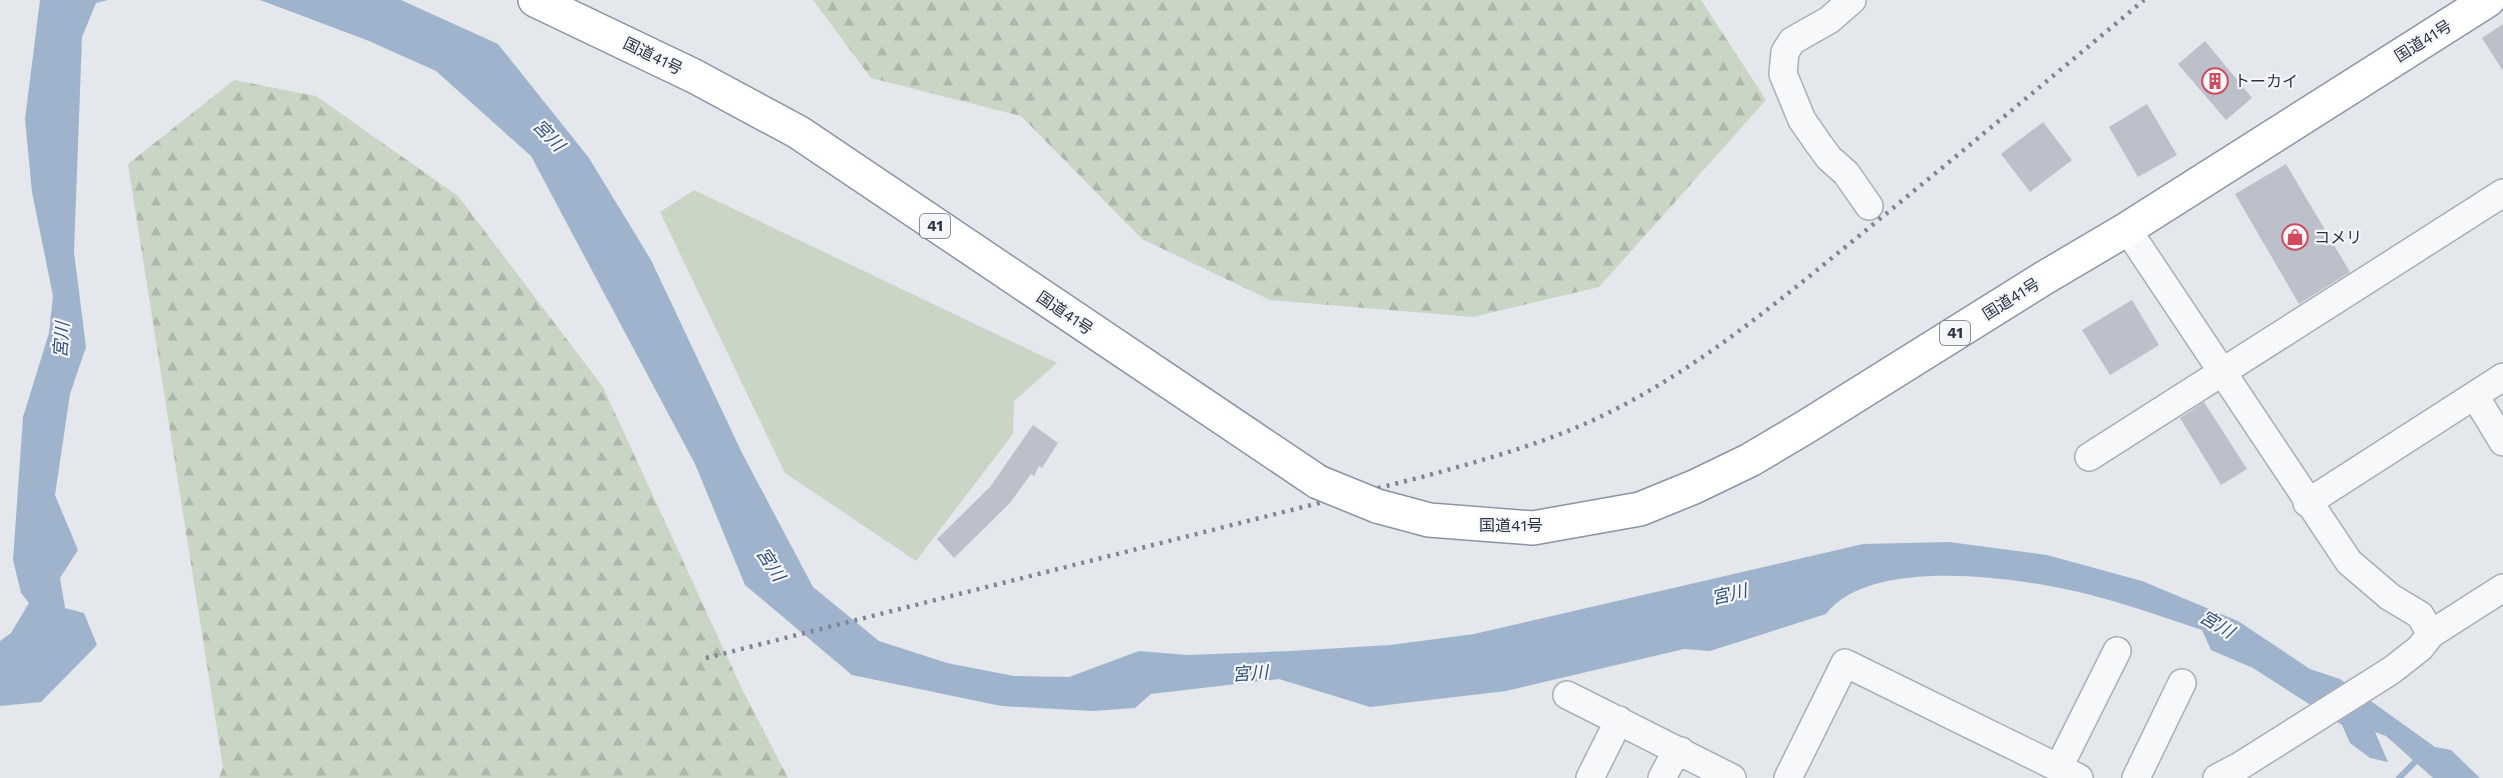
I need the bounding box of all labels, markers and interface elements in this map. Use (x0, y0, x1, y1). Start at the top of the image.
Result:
street label: 国道41号 (2391, 16, 2455, 66)
street label: 国道41号 (620, 33, 686, 79)
building icon: トーカイ (2200, 66, 2230, 96)
place label: トーカイ (2234, 72, 2298, 91)
water label: 宮川 (529, 115, 570, 157)
road number: 41 (920, 214, 950, 238)
shop icon: コメリ (2280, 222, 2310, 252)
place label: コメリ (2314, 228, 2362, 247)
street label: 国道41号 (1979, 274, 2043, 324)
street label: 国道41号 (1033, 287, 1097, 339)
water label: 宮川 (49, 319, 73, 359)
road number: 41 (1940, 321, 1970, 345)
street label: 国道41号 (1479, 516, 1543, 535)
water label: 宮川 (752, 543, 791, 586)
water label: 宮川 (1709, 579, 1751, 608)
water label: 宮川 (2196, 606, 2240, 643)
water label: 宮川 (1231, 661, 1271, 685)

